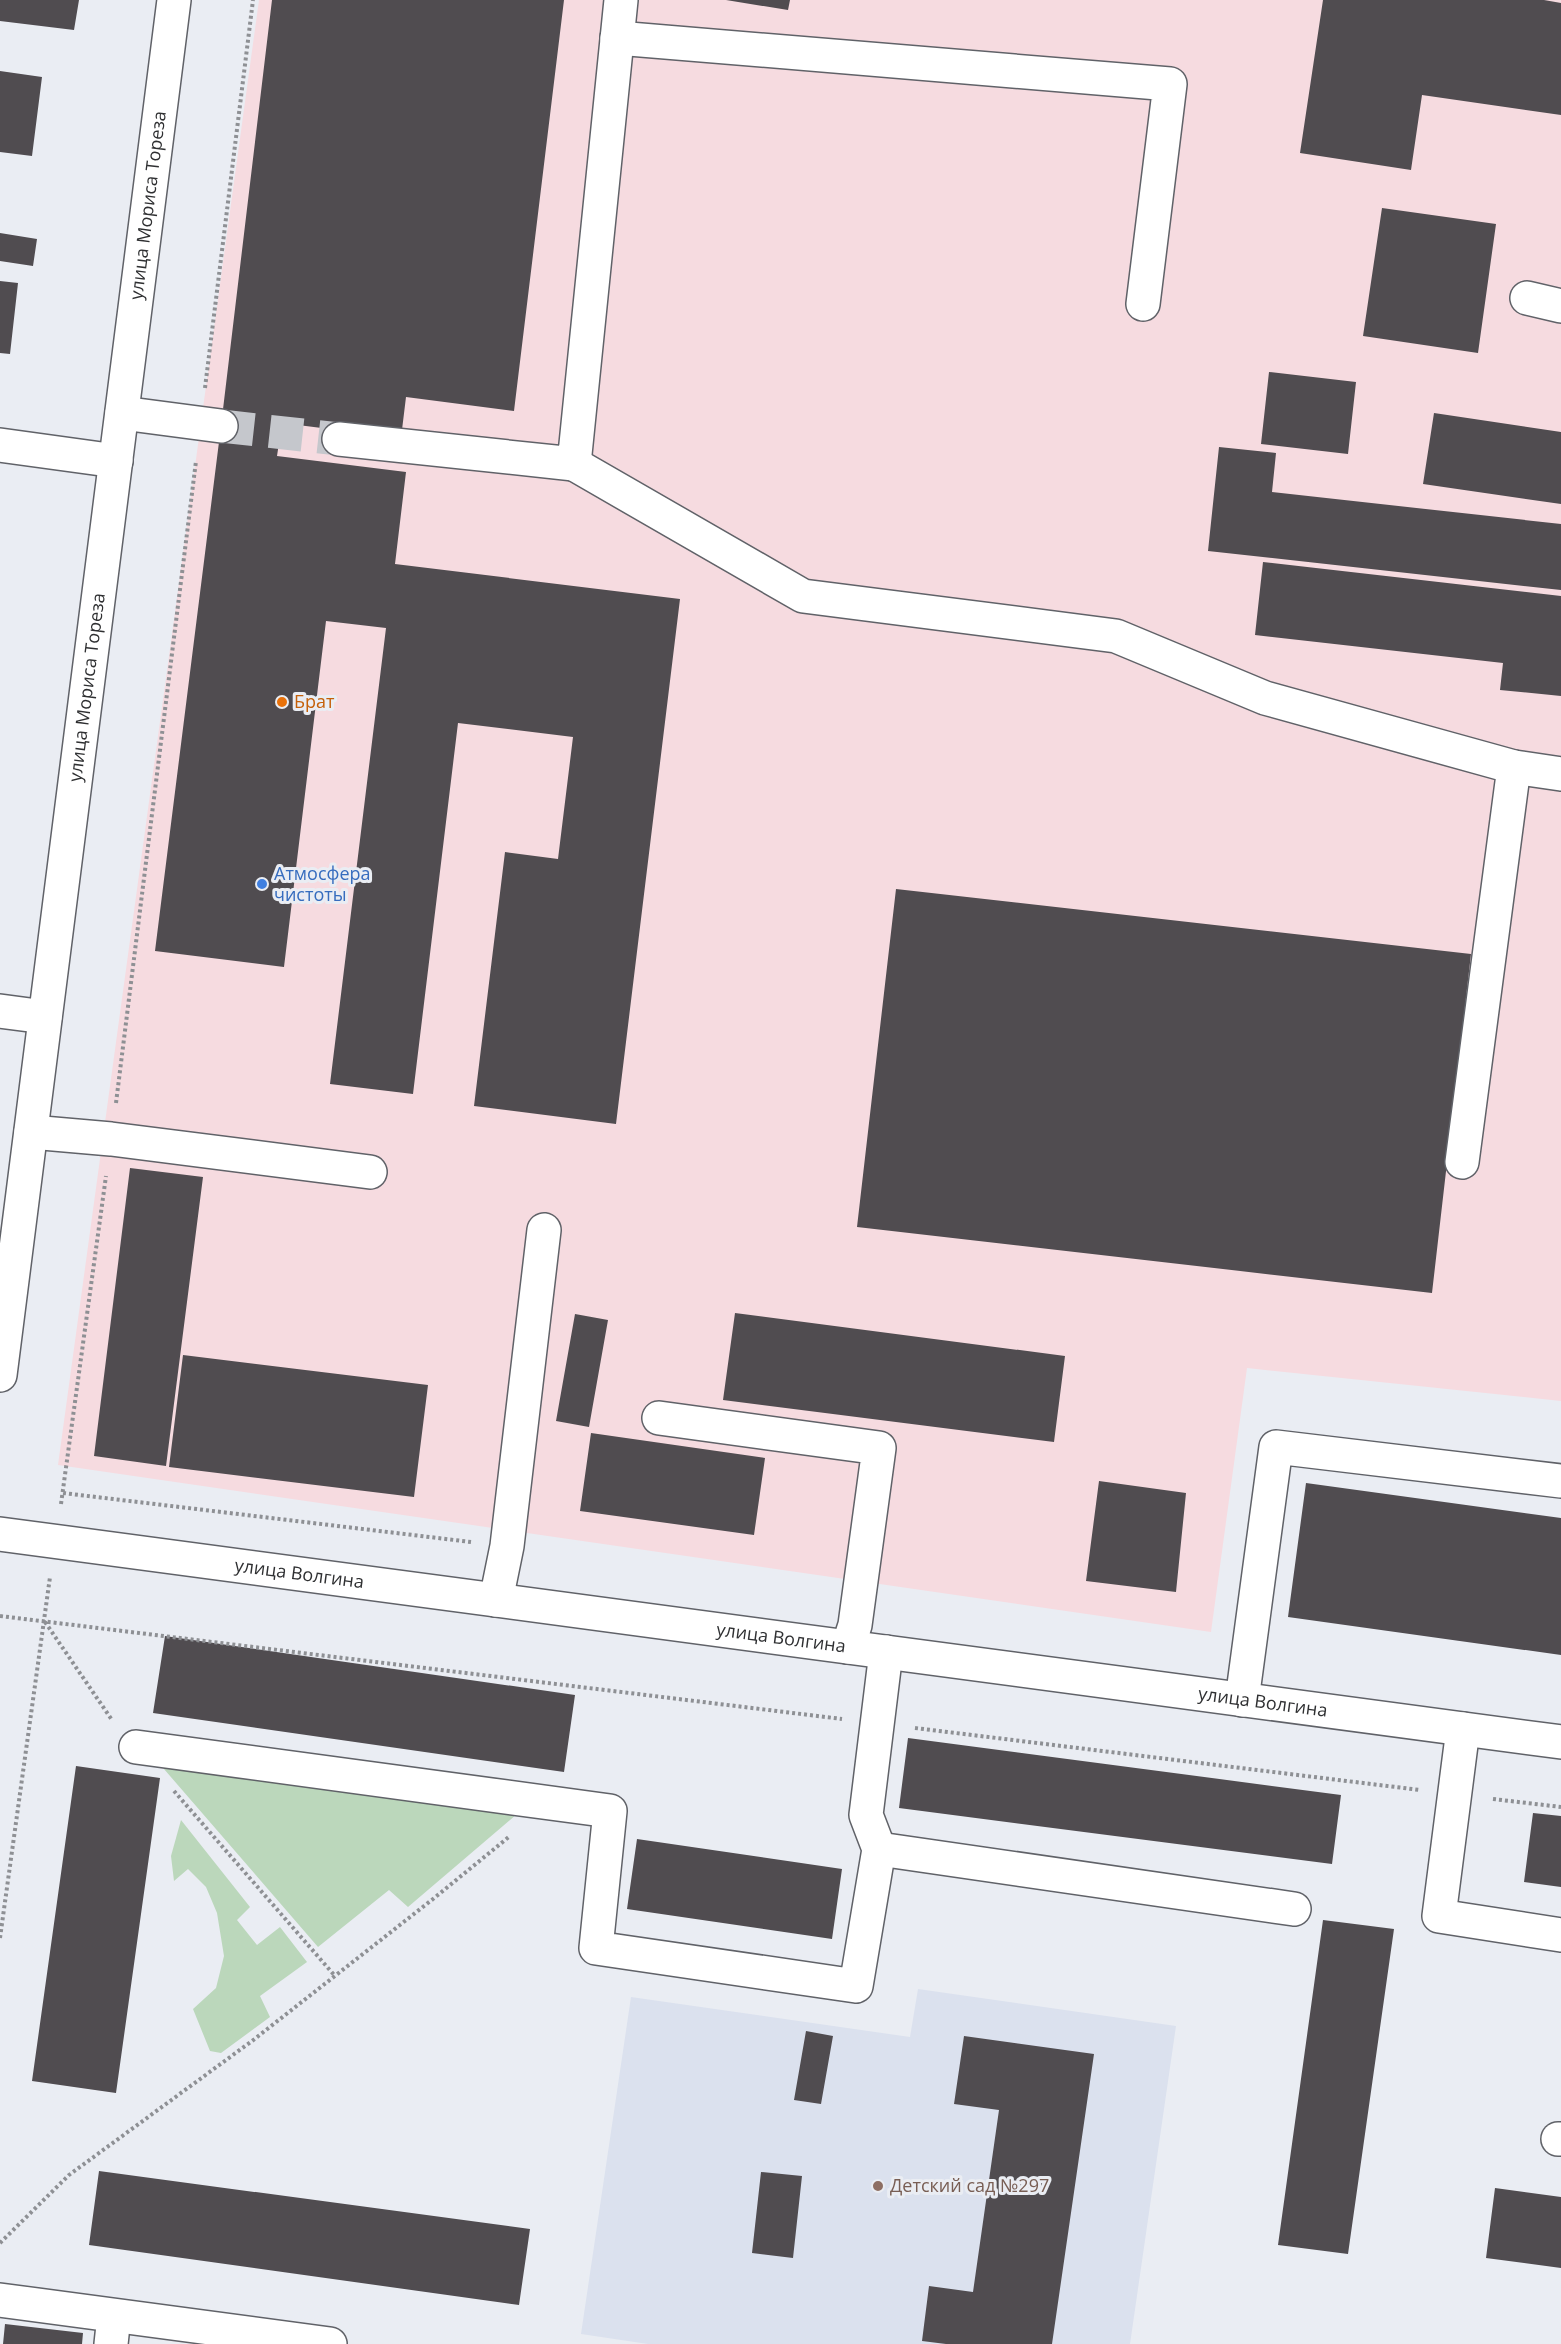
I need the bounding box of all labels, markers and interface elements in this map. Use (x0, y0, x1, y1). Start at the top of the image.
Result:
street label: улица Мориса Тореза (123, 109, 171, 301)
street label: улица Мориса Тореза (62, 592, 110, 783)
place label: Брат (294, 689, 335, 713)
marker: Брат (275, 695, 289, 709)
place label: Атмосфера чистоты (274, 861, 371, 906)
marker: Атмосфера чистоты (255, 877, 269, 891)
street label: улица Волгина (233, 1552, 366, 1593)
street label: улица Волгина (715, 1617, 847, 1658)
street label: улица Волгина (1197, 1681, 1329, 1722)
place label: Детский сад №297 (890, 2173, 1049, 2197)
marker: Детский сад №297 (871, 2179, 885, 2193)

